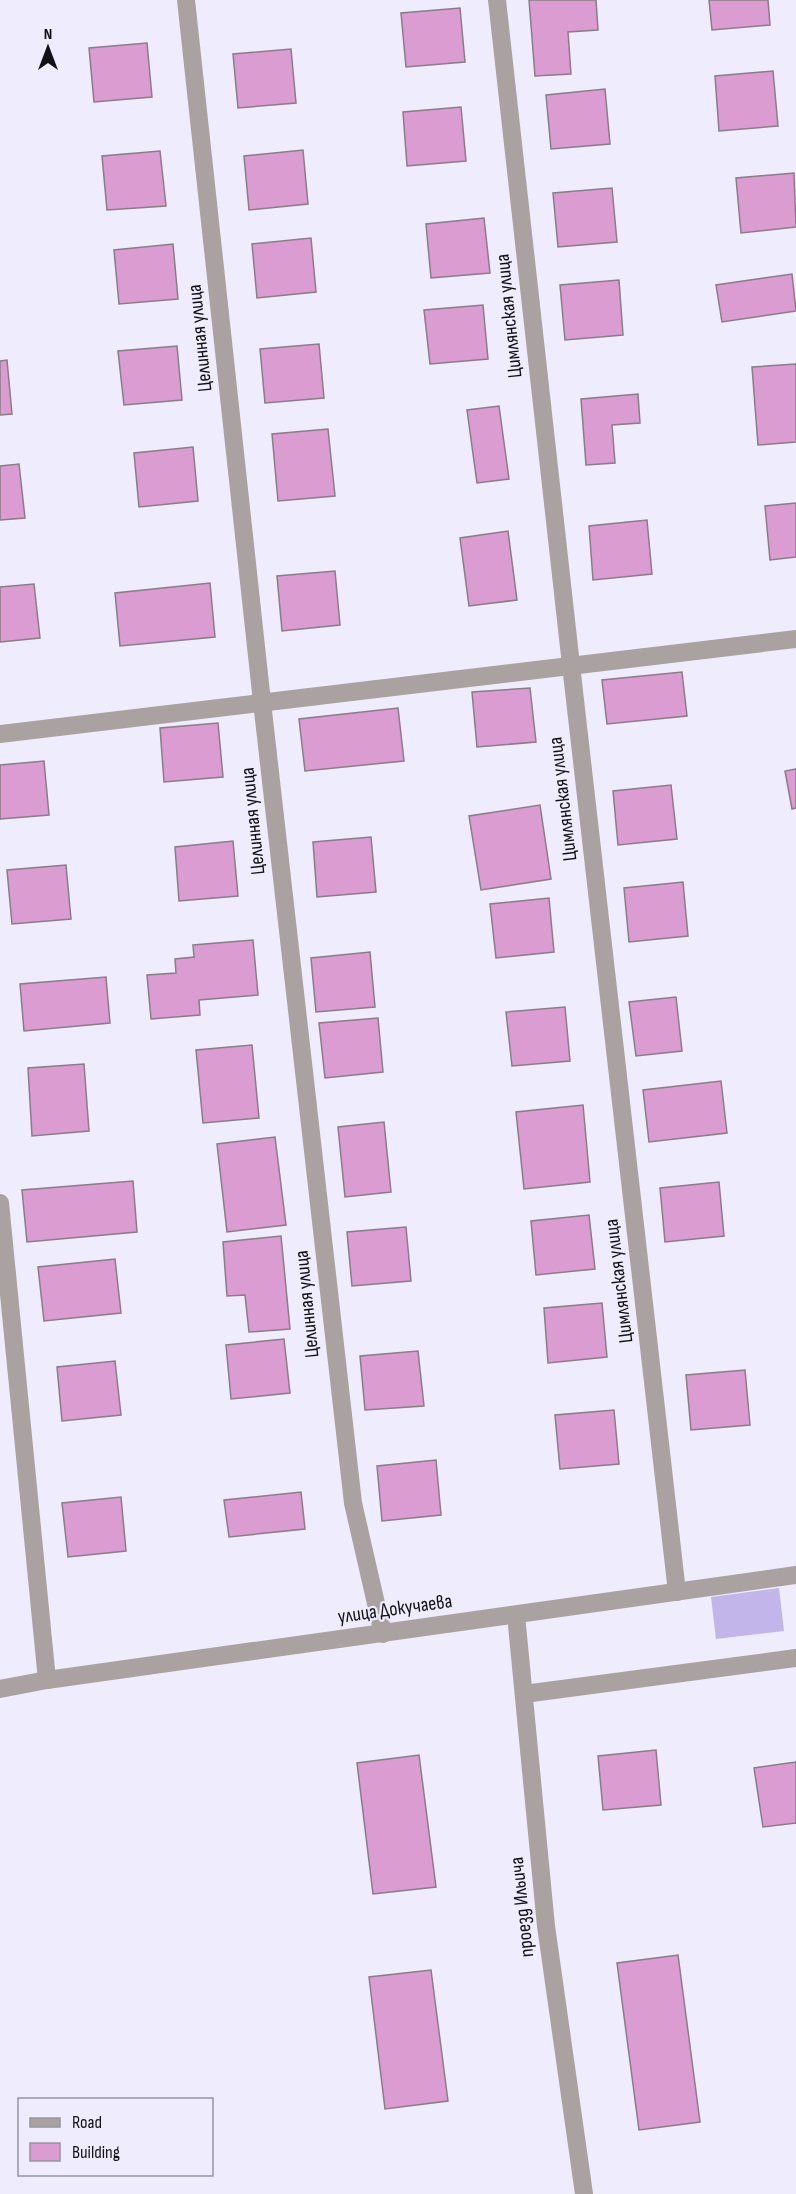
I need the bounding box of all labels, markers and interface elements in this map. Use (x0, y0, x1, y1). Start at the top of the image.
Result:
north arrow (18, 18, 78, 78)
text: N (44, 25, 52, 44)
street label: Цимлянская улица (491, 253, 527, 379)
street label: Целинная улица (182, 283, 218, 393)
street label: Цимлянская улица (543, 736, 583, 862)
street label: Целинная улица (235, 766, 271, 876)
street label: Цимлянская улица (599, 1218, 639, 1344)
street label: Целинная улица (289, 1249, 325, 1359)
street label: улица Докучаева (336, 1589, 454, 1629)
street label: проезд Ильича (505, 1856, 539, 1958)
legend (18, 2098, 213, 2176)
text: Road (72, 2112, 102, 2133)
text: Building (72, 2142, 120, 2163)

